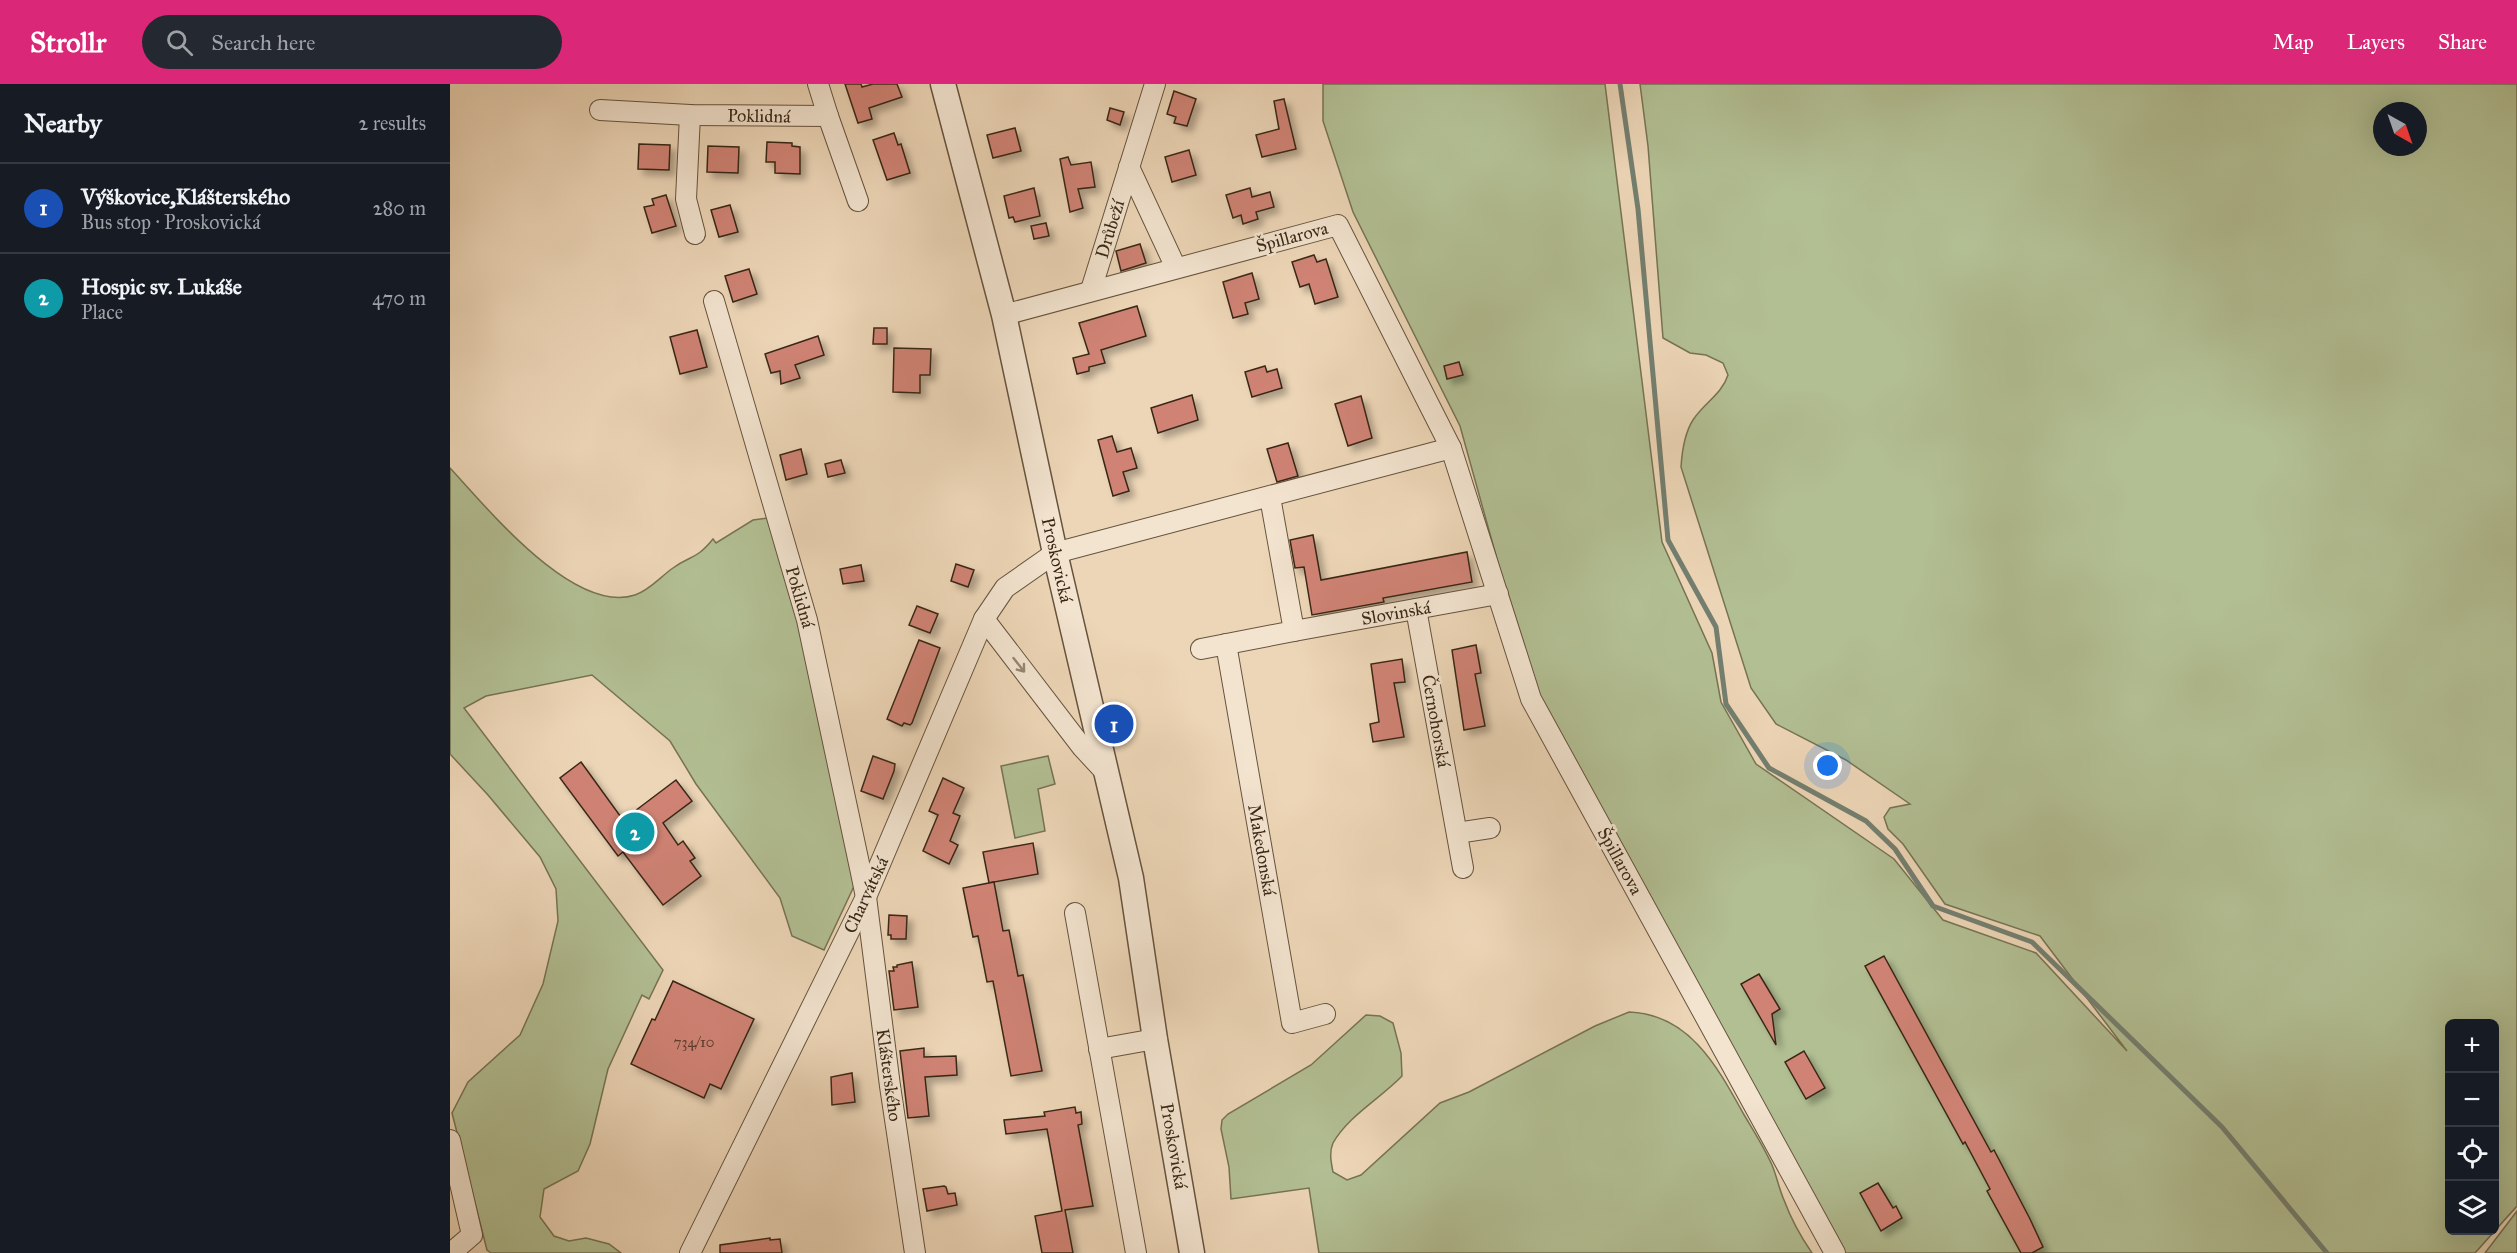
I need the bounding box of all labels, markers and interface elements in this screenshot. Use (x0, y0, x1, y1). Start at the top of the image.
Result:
search box (142, 15, 562, 69)
text: Strollr (30, 25, 106, 60)
icon: search (163, 26, 196, 59)
text: Search here (211, 29, 315, 56)
text: Map (2273, 29, 2314, 55)
text: Layers (2347, 29, 2405, 55)
text: Share (2438, 29, 2487, 55)
north arrow (2373, 102, 2427, 156)
street label: Poklidná (727, 104, 791, 128)
text: Nearby (24, 107, 102, 139)
text: 2 results (358, 111, 426, 135)
text: Výškovice,Klášterského (81, 183, 290, 210)
text: 1 (40, 196, 47, 220)
text: 280 m (373, 196, 426, 220)
street label: Drůbeží (1091, 196, 1130, 261)
text: Bus stop · Proskovická (81, 210, 261, 234)
street label: Špillarova (1253, 216, 1331, 257)
text: Hospic sv. Lukáše (81, 273, 242, 300)
text: 2 (39, 286, 48, 310)
text: 470 m (372, 286, 426, 310)
text: Place (81, 300, 123, 324)
street label: Proskovická (1037, 515, 1078, 605)
street label: Poklidná (781, 563, 819, 631)
street label: Slovinská (1360, 596, 1433, 630)
one-way arrow (1013, 657, 1026, 673)
street label: Černohorská (1417, 673, 1456, 769)
pin: 1 (1094, 702, 1134, 746)
your location (1813, 751, 1842, 780)
street label: Makedonská (1243, 803, 1281, 898)
pin: 2 (616, 810, 654, 855)
street label: Špillarova (1593, 823, 1649, 899)
street label: Charvátská (839, 853, 893, 937)
map controls (2445, 1019, 2499, 1235)
button: + (2445, 1019, 2499, 1073)
street label: Klášterského (872, 1027, 906, 1123)
house number: 734/10 (674, 1033, 715, 1051)
button: − (2445, 1073, 2499, 1127)
street label: Proskovická (1156, 1101, 1192, 1191)
button: locate (2445, 1127, 2499, 1181)
button: layers (2445, 1181, 2499, 1235)

